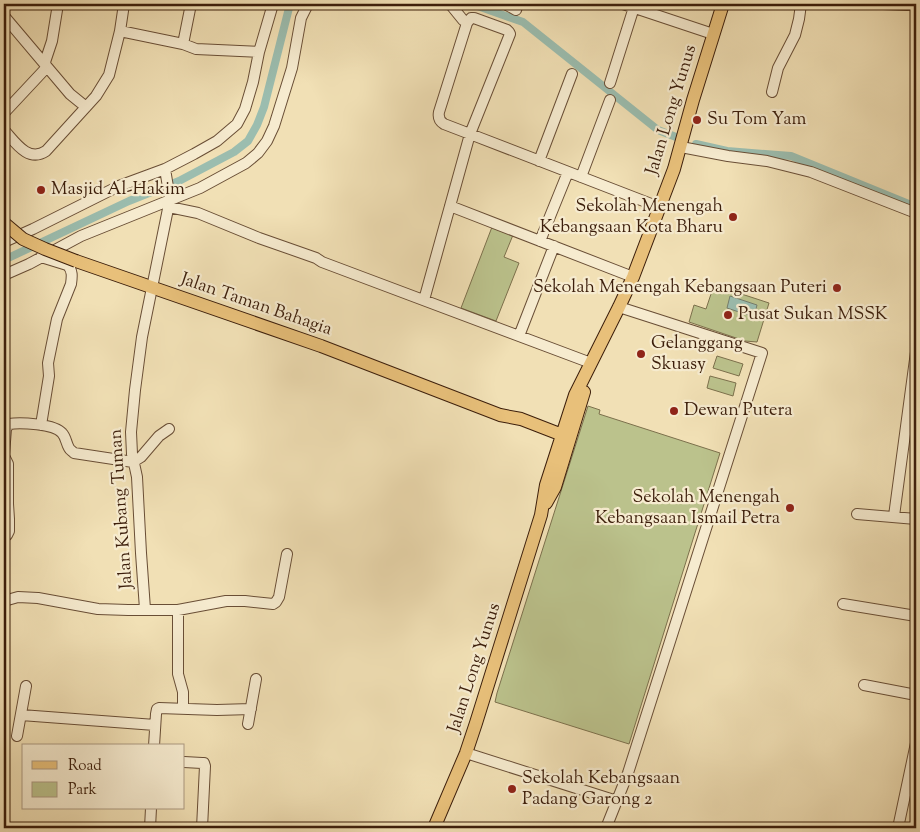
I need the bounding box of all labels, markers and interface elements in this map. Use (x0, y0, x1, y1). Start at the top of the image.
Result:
street label: Jalan Long Yunus (640, 42, 704, 179)
place label: Su Tom Yam (707, 107, 806, 133)
marker: Su Tom Yam (691, 114, 703, 126)
place label: Masjid Al-Hakim (51, 177, 185, 203)
marker: Masjid Al-Hakim (35, 184, 47, 196)
place label: Sekolah Menengah Kebangsaan Kota Bharu (540, 194, 723, 241)
marker: Sekolah Menengah Kebangsaan Kota Bharu (727, 211, 739, 223)
street label: Jalan Taman Bahagia (176, 267, 335, 343)
place label: Sekolah Menengah Kebangsaan Puteri (533, 275, 827, 301)
marker: Sekolah Menengah Kebangsaan Puteri (831, 282, 843, 294)
place label: Pusat Sukan MSSK (738, 302, 888, 328)
marker: Pusat Sukan MSSK (722, 309, 734, 321)
place label: Gelanggang Skuasy (651, 331, 743, 378)
marker: Gelanggang Skuasy (635, 348, 647, 360)
place label: Dewan Putera (684, 398, 792, 424)
marker: Dewan Putera (668, 405, 680, 417)
street label: Jalan Kubang Tuman (103, 428, 141, 591)
place label: Sekolah Menengah Kebangsaan Ismail Petra (595, 485, 780, 532)
marker: Sekolah Menengah Kebangsaan Ismail Petra (784, 502, 796, 514)
street label: Jalan Long Yunus (441, 600, 508, 737)
legend (22, 744, 185, 810)
text: Road (68, 756, 102, 777)
place label: Sekolah Kebangsaan Padang Garong 2 (522, 766, 680, 813)
text: Park (68, 780, 97, 801)
marker: Sekolah Kebangsaan Padang Garong 2 (506, 783, 518, 795)

